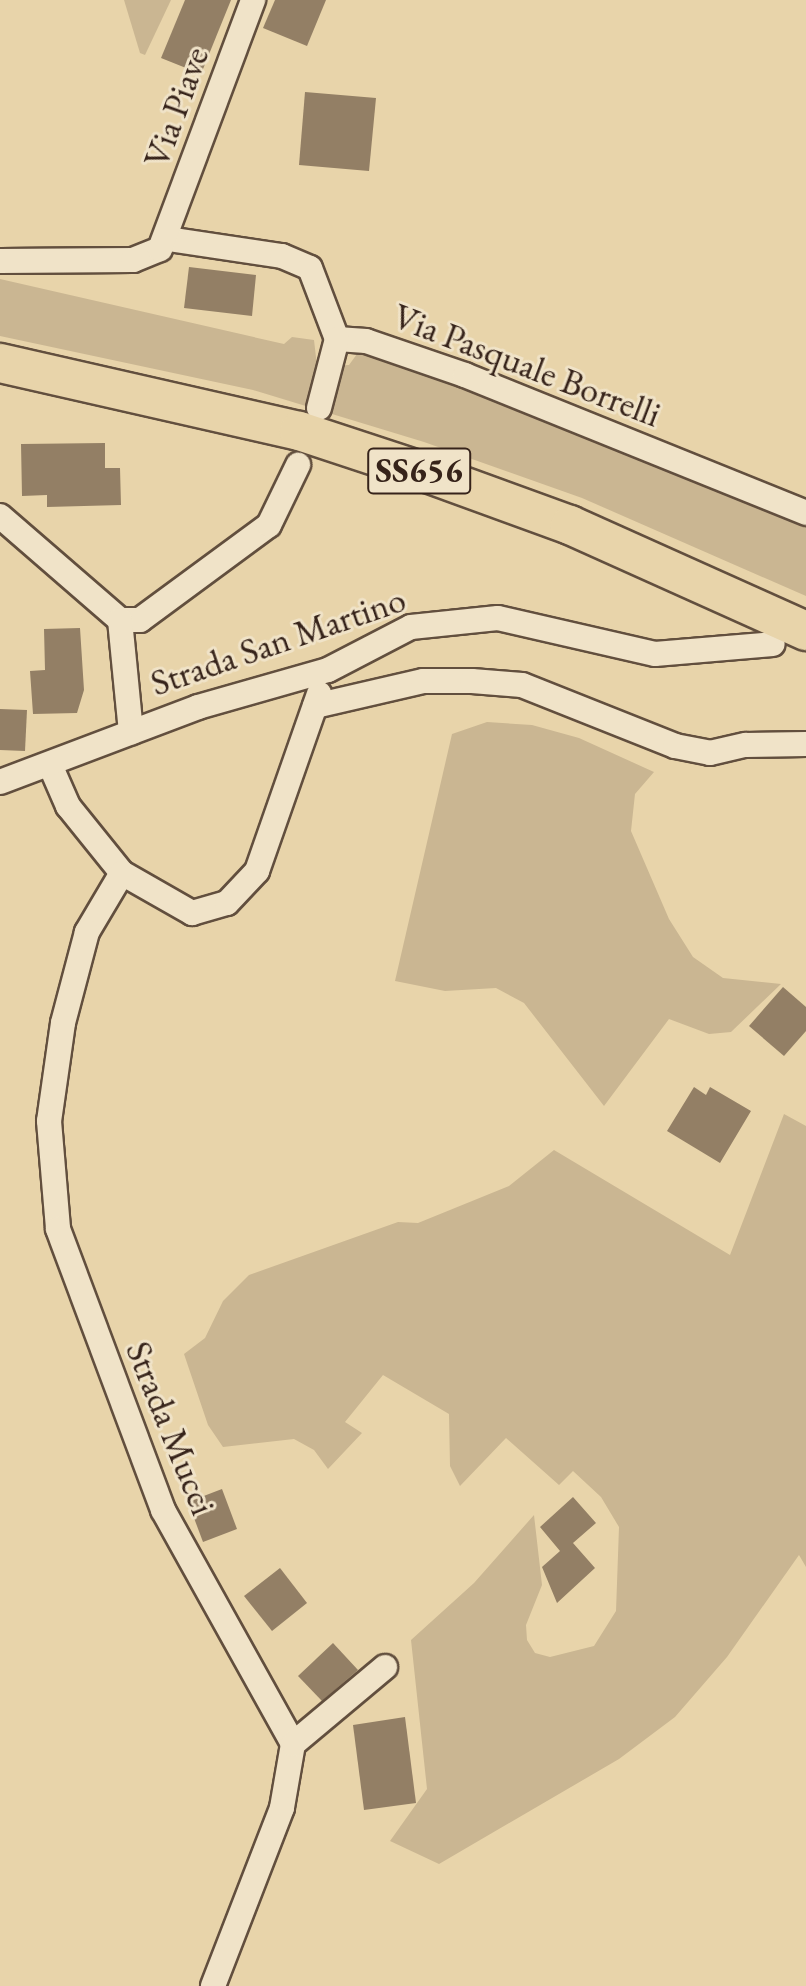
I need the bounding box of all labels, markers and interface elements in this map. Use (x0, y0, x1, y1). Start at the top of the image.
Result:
street label: Via Piave (134, 41, 218, 173)
street label: Via Pasquale Borrelli (387, 294, 667, 436)
road number: SS656 (367, 441, 471, 501)
street label: Strada San Martino (145, 577, 411, 705)
street label: Strada Mucci (117, 1335, 225, 1521)

